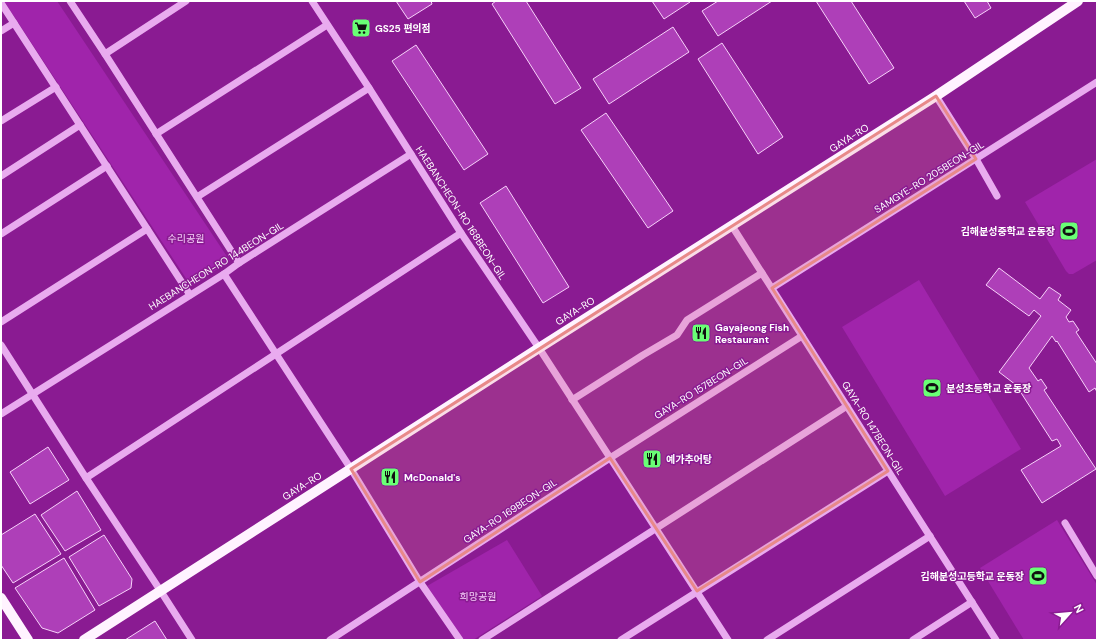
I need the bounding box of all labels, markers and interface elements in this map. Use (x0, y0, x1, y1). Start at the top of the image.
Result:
supermarket icon: GS25 편의점 (350, 17, 372, 39)
place label: GS25 편의점 (375, 22, 431, 35)
street label: GAYA-RO (827, 121, 871, 155)
street label: SAMGYE-RO 205BEON-GIL (872, 138, 986, 216)
street label: HAEBANCHEON-RO 168BEON-GIL (413, 144, 509, 282)
street label: HAEBANCHEON-RO 144BEON-GIL (146, 219, 286, 313)
sports icon: 김해분성중학교 운동장 (1058, 220, 1080, 242)
place label: 김해분성중학교 운동장 (961, 225, 1055, 238)
park label: 수리공원 (168, 232, 204, 245)
street label: GAYA-RO (553, 294, 597, 328)
place label: Gayajeong Fish Restaurant (715, 321, 789, 346)
restaurant icon: Gayajeong Fish Restaurant (690, 322, 712, 344)
street label: GAYA-RO 157BEON-GIL (652, 354, 750, 422)
sports icon: 분성초등학교 운동장 (921, 377, 943, 399)
street label: GAYA-RO 147BEON-GIL (839, 379, 907, 477)
place label: 분성초등학교 운동장 (946, 382, 1031, 395)
restaurant icon: 예가추어탕 (641, 448, 663, 470)
place label: 예가추어탕 (666, 453, 712, 466)
restaurant icon: McDonald's (379, 466, 401, 488)
street label: GAYA-RO (280, 469, 324, 503)
place label: McDonald's (404, 471, 461, 484)
street label: GAYA-RO 169BEON-GIL (461, 476, 559, 546)
sports icon: 김해분성고등학교 운동장 (1027, 565, 1049, 587)
place label: 김해분성고등학교 운동장 (920, 570, 1024, 583)
park label: 희망공원 (460, 590, 496, 603)
north arrow (1050, 593, 1090, 633)
text: N (1071, 602, 1087, 615)

